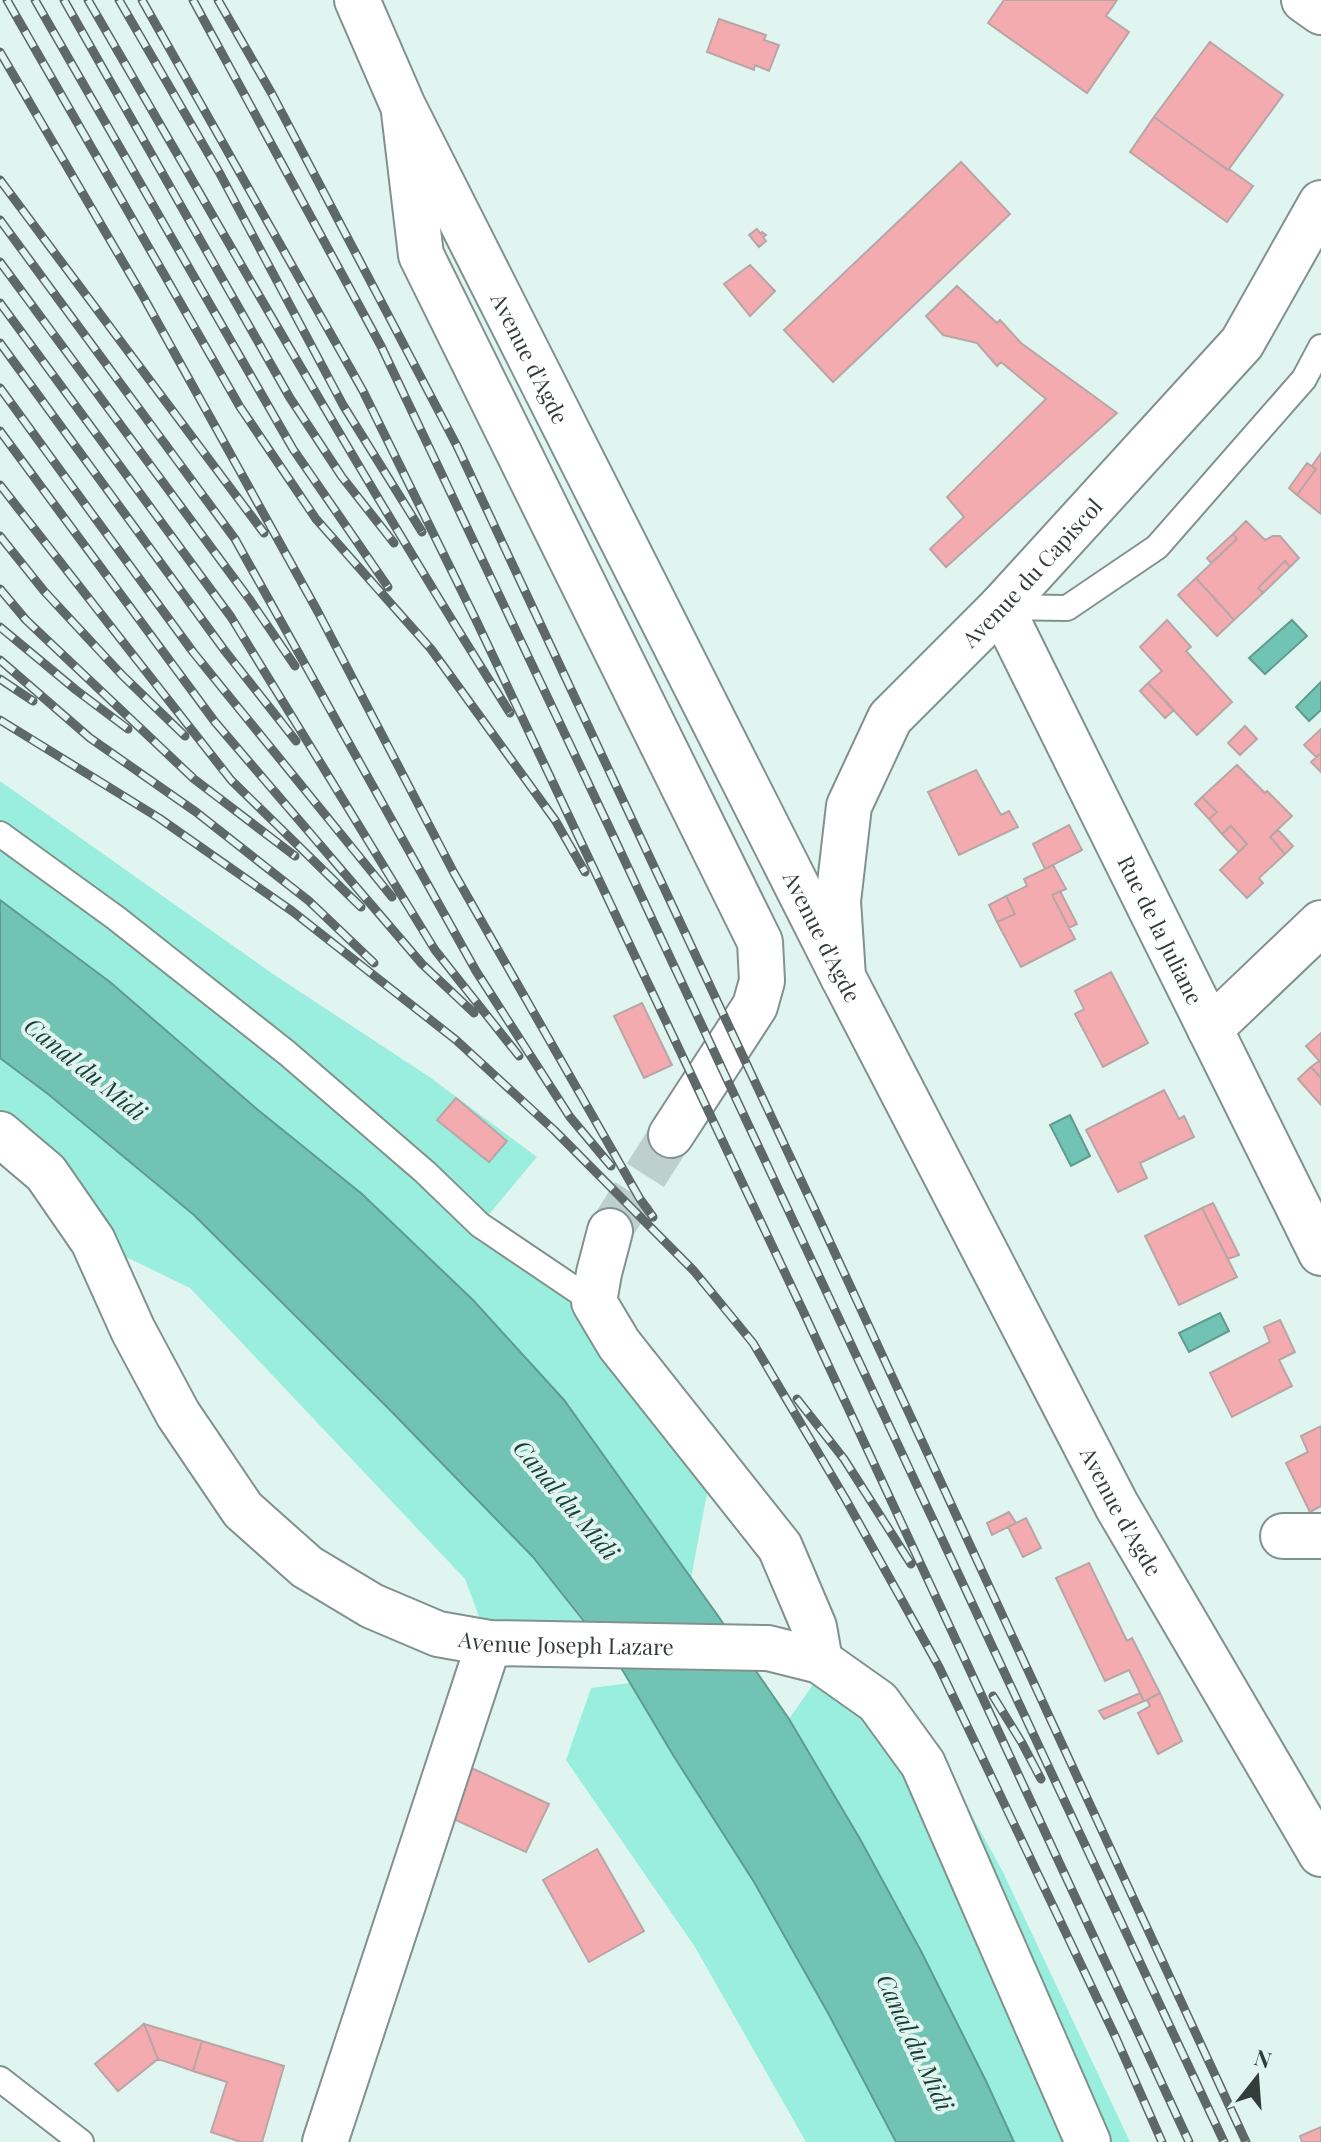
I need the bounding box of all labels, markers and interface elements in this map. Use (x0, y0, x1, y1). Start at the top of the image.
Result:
street label: Avenue d'Agde (484, 287, 576, 429)
street label: Avenue du Capiscol (954, 491, 1108, 654)
street label: Rue de la Juliane (1111, 850, 1210, 1009)
street label: Avenue d'Agde (776, 865, 868, 1007)
water label: Canal du Midi (19, 1009, 154, 1127)
water label: Canal du Midi (507, 1432, 627, 1566)
street label: Avenue d'Agde (1073, 1441, 1170, 1581)
street label: Avenue Joseph Lazare (456, 1623, 674, 1661)
water label: Canal du Midi (870, 1968, 962, 2116)
north arrow (1217, 2038, 1297, 2118)
text: N (1251, 2041, 1275, 2075)

